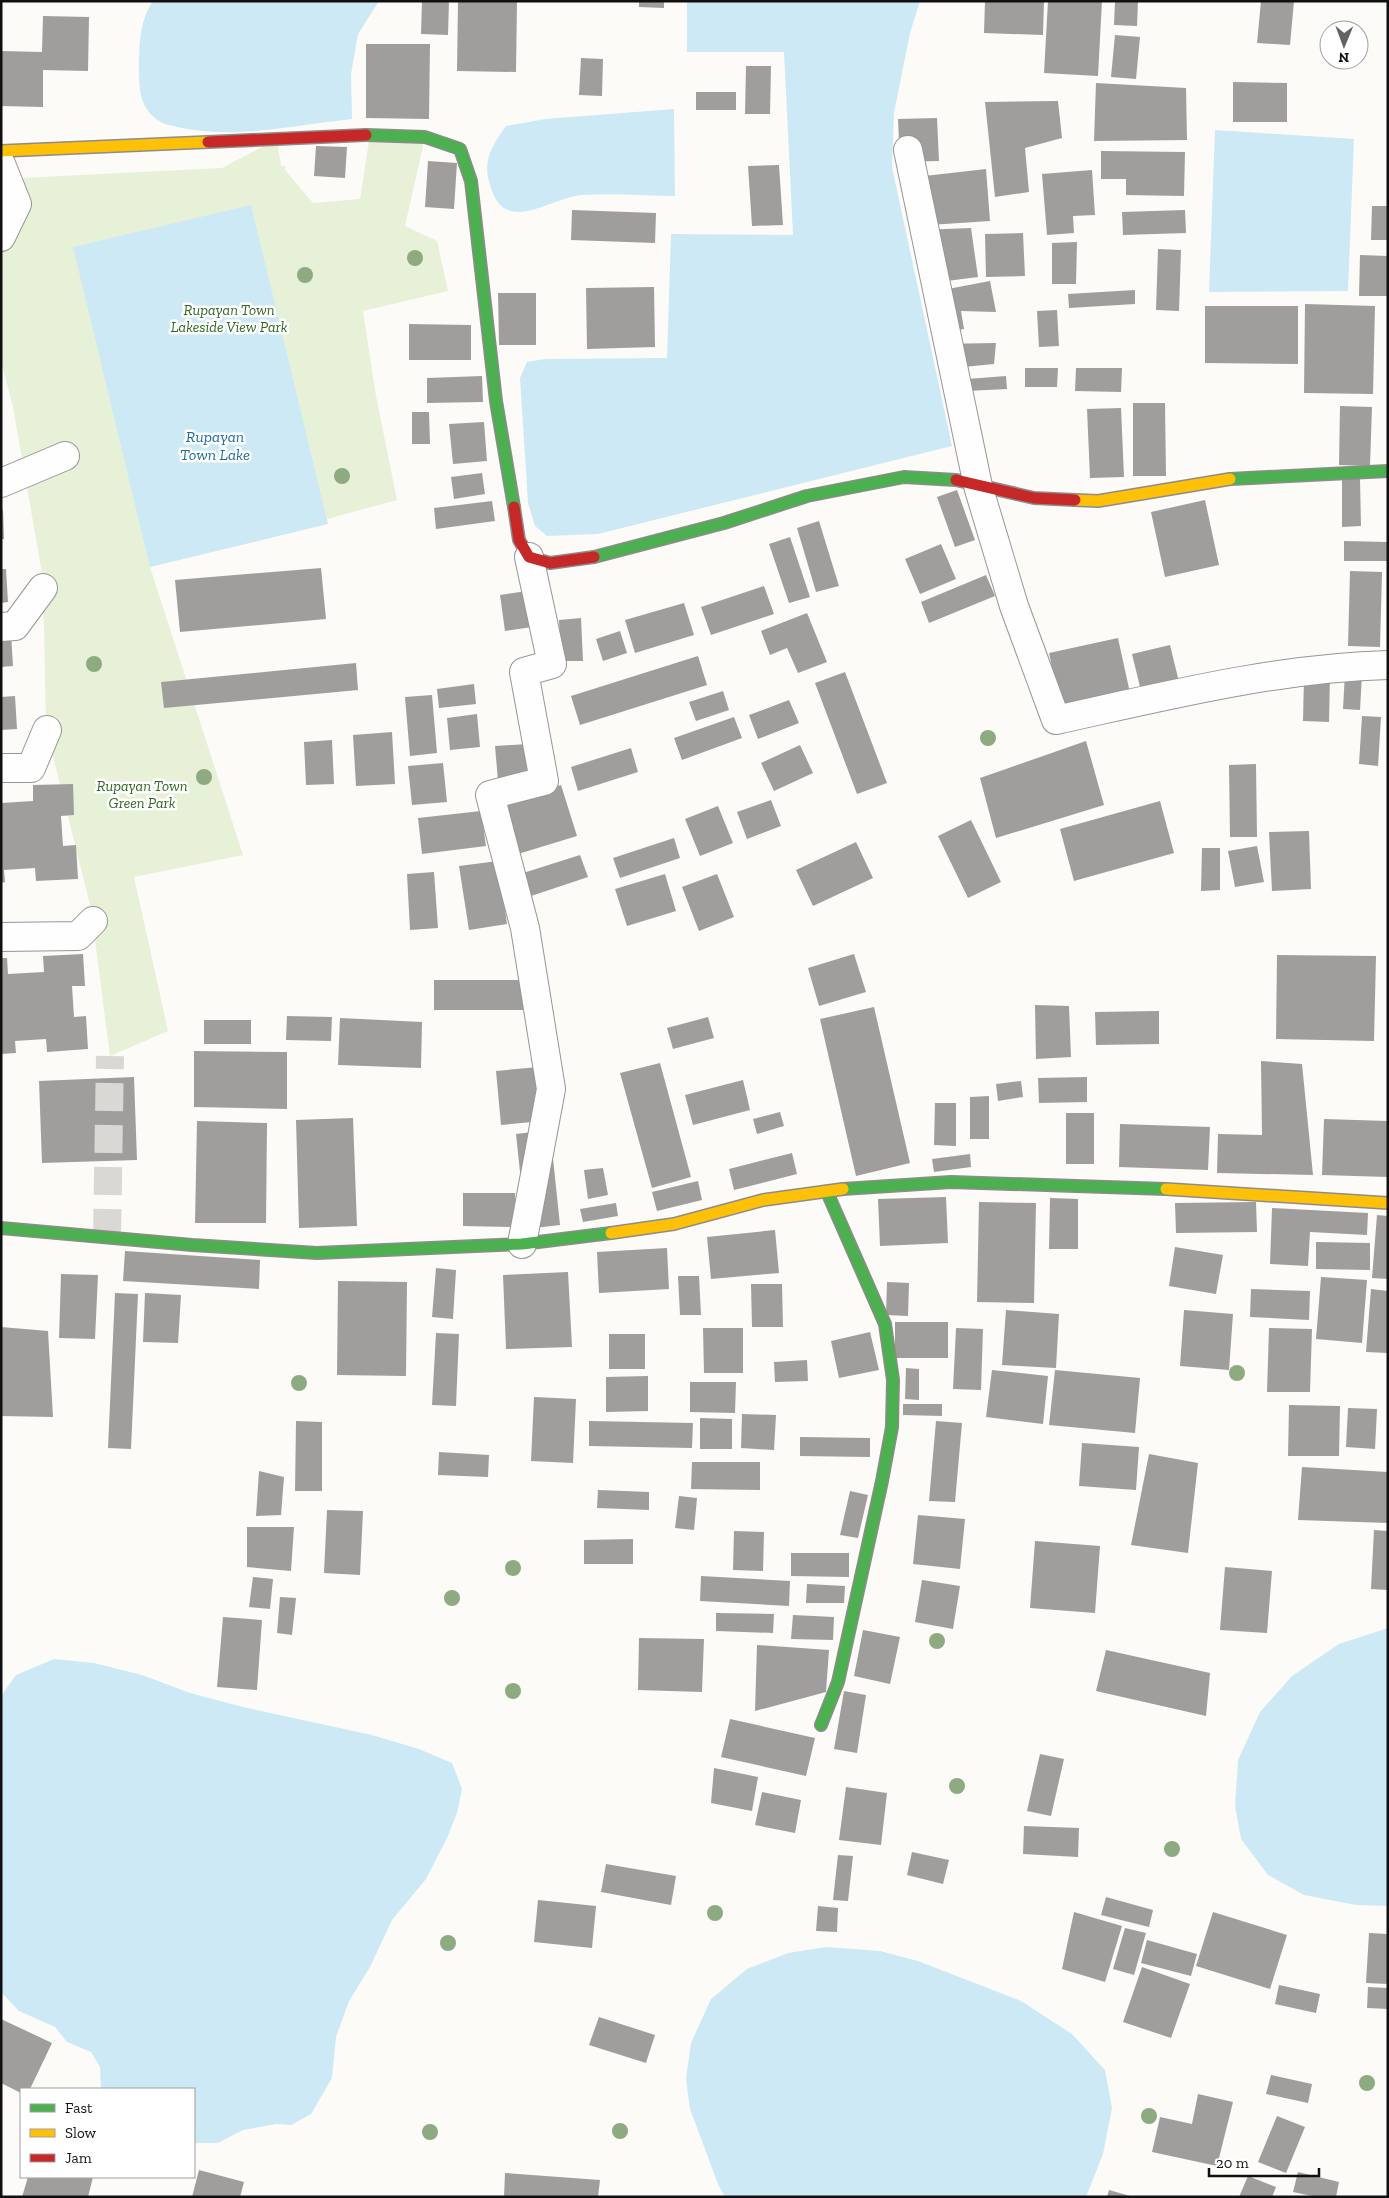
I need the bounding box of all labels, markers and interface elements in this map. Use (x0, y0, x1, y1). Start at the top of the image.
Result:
north arrow (1319, 20, 1369, 70)
text: N (1338, 49, 1349, 66)
park label: Rupayan Town Lakeside View Park (171, 301, 288, 336)
water label: Rupayan Town Lake (180, 427, 250, 464)
park label: Rupayan Town Green Park (96, 777, 188, 812)
legend (20, 2088, 195, 2178)
text: Fast (65, 2099, 93, 2117)
text: Slow (65, 2124, 97, 2142)
scale bar (1209, 2146, 1319, 2178)
text: Jam (65, 2149, 92, 2167)
text: 20 m (1216, 2154, 1249, 2172)

